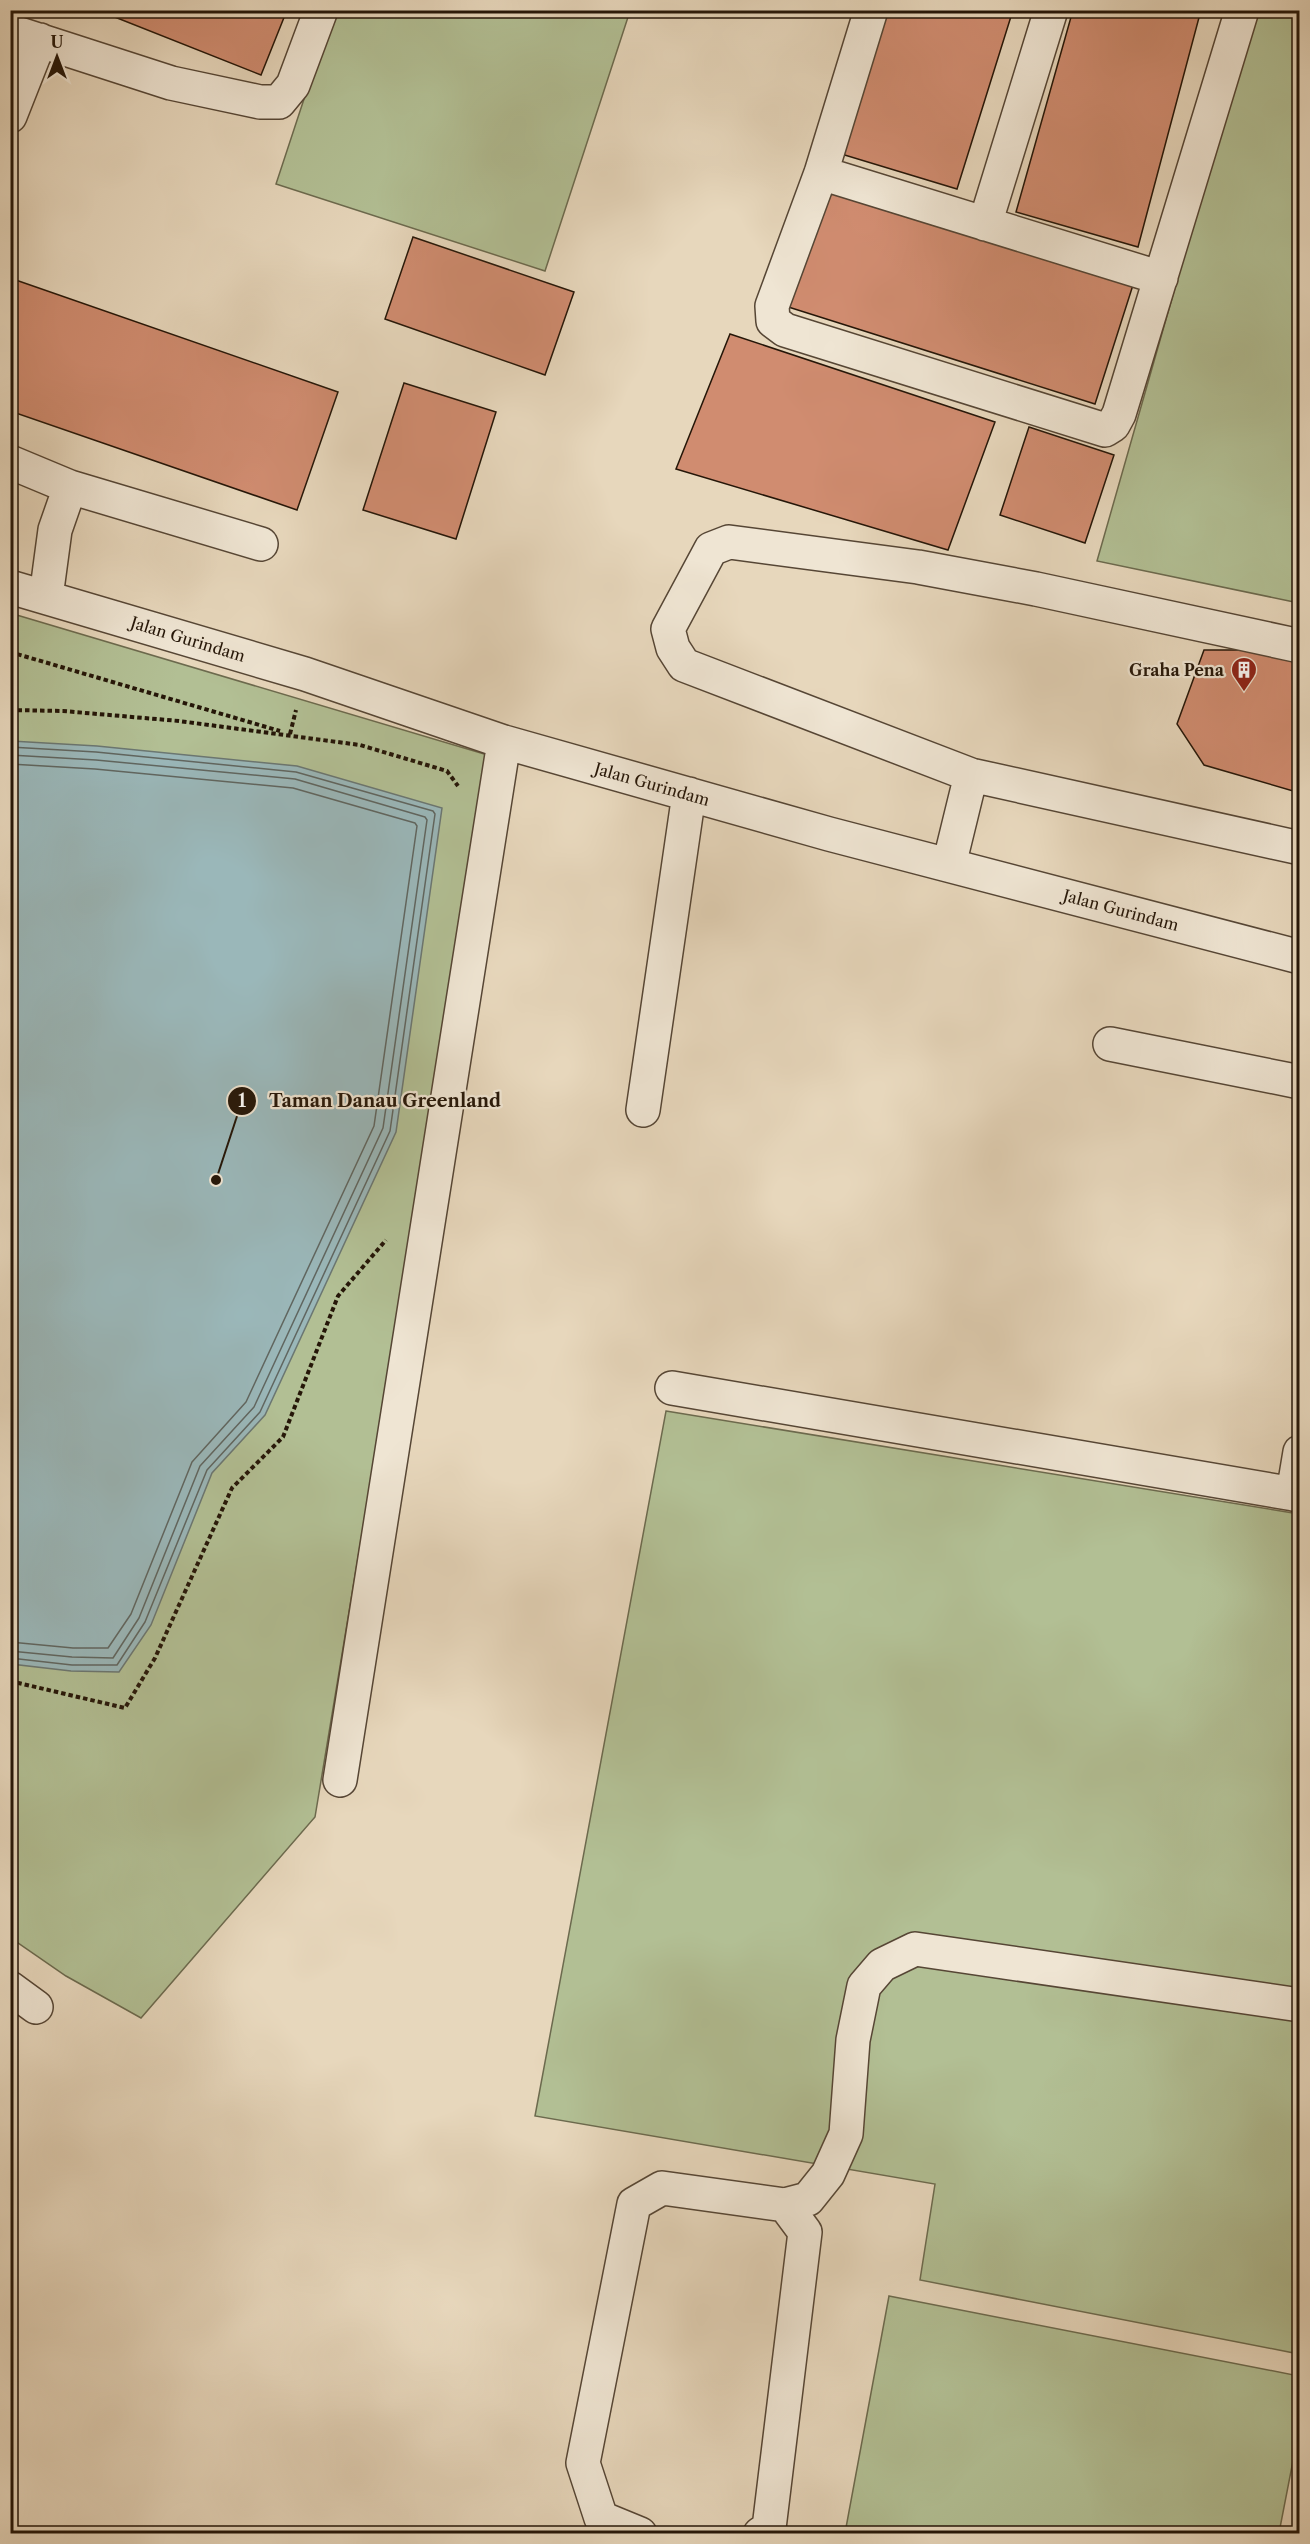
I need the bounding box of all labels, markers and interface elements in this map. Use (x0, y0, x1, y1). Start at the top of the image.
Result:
north arrow (27, 27, 87, 87)
text: U (51, 32, 64, 52)
street label: Jalan Gurindam (125, 611, 248, 666)
building icon: Graha Pena (1229, 655, 1259, 693)
place label: Graha Pena (1129, 660, 1225, 680)
street label: Jalan Gurindam (589, 757, 712, 810)
street label: Jalan Gurindam (1058, 884, 1181, 935)
callout: Taman Danau Greenland (227, 1083, 513, 1119)
text: 1 (238, 1090, 246, 1112)
text: Taman Danau Greenland (269, 1090, 501, 1112)

